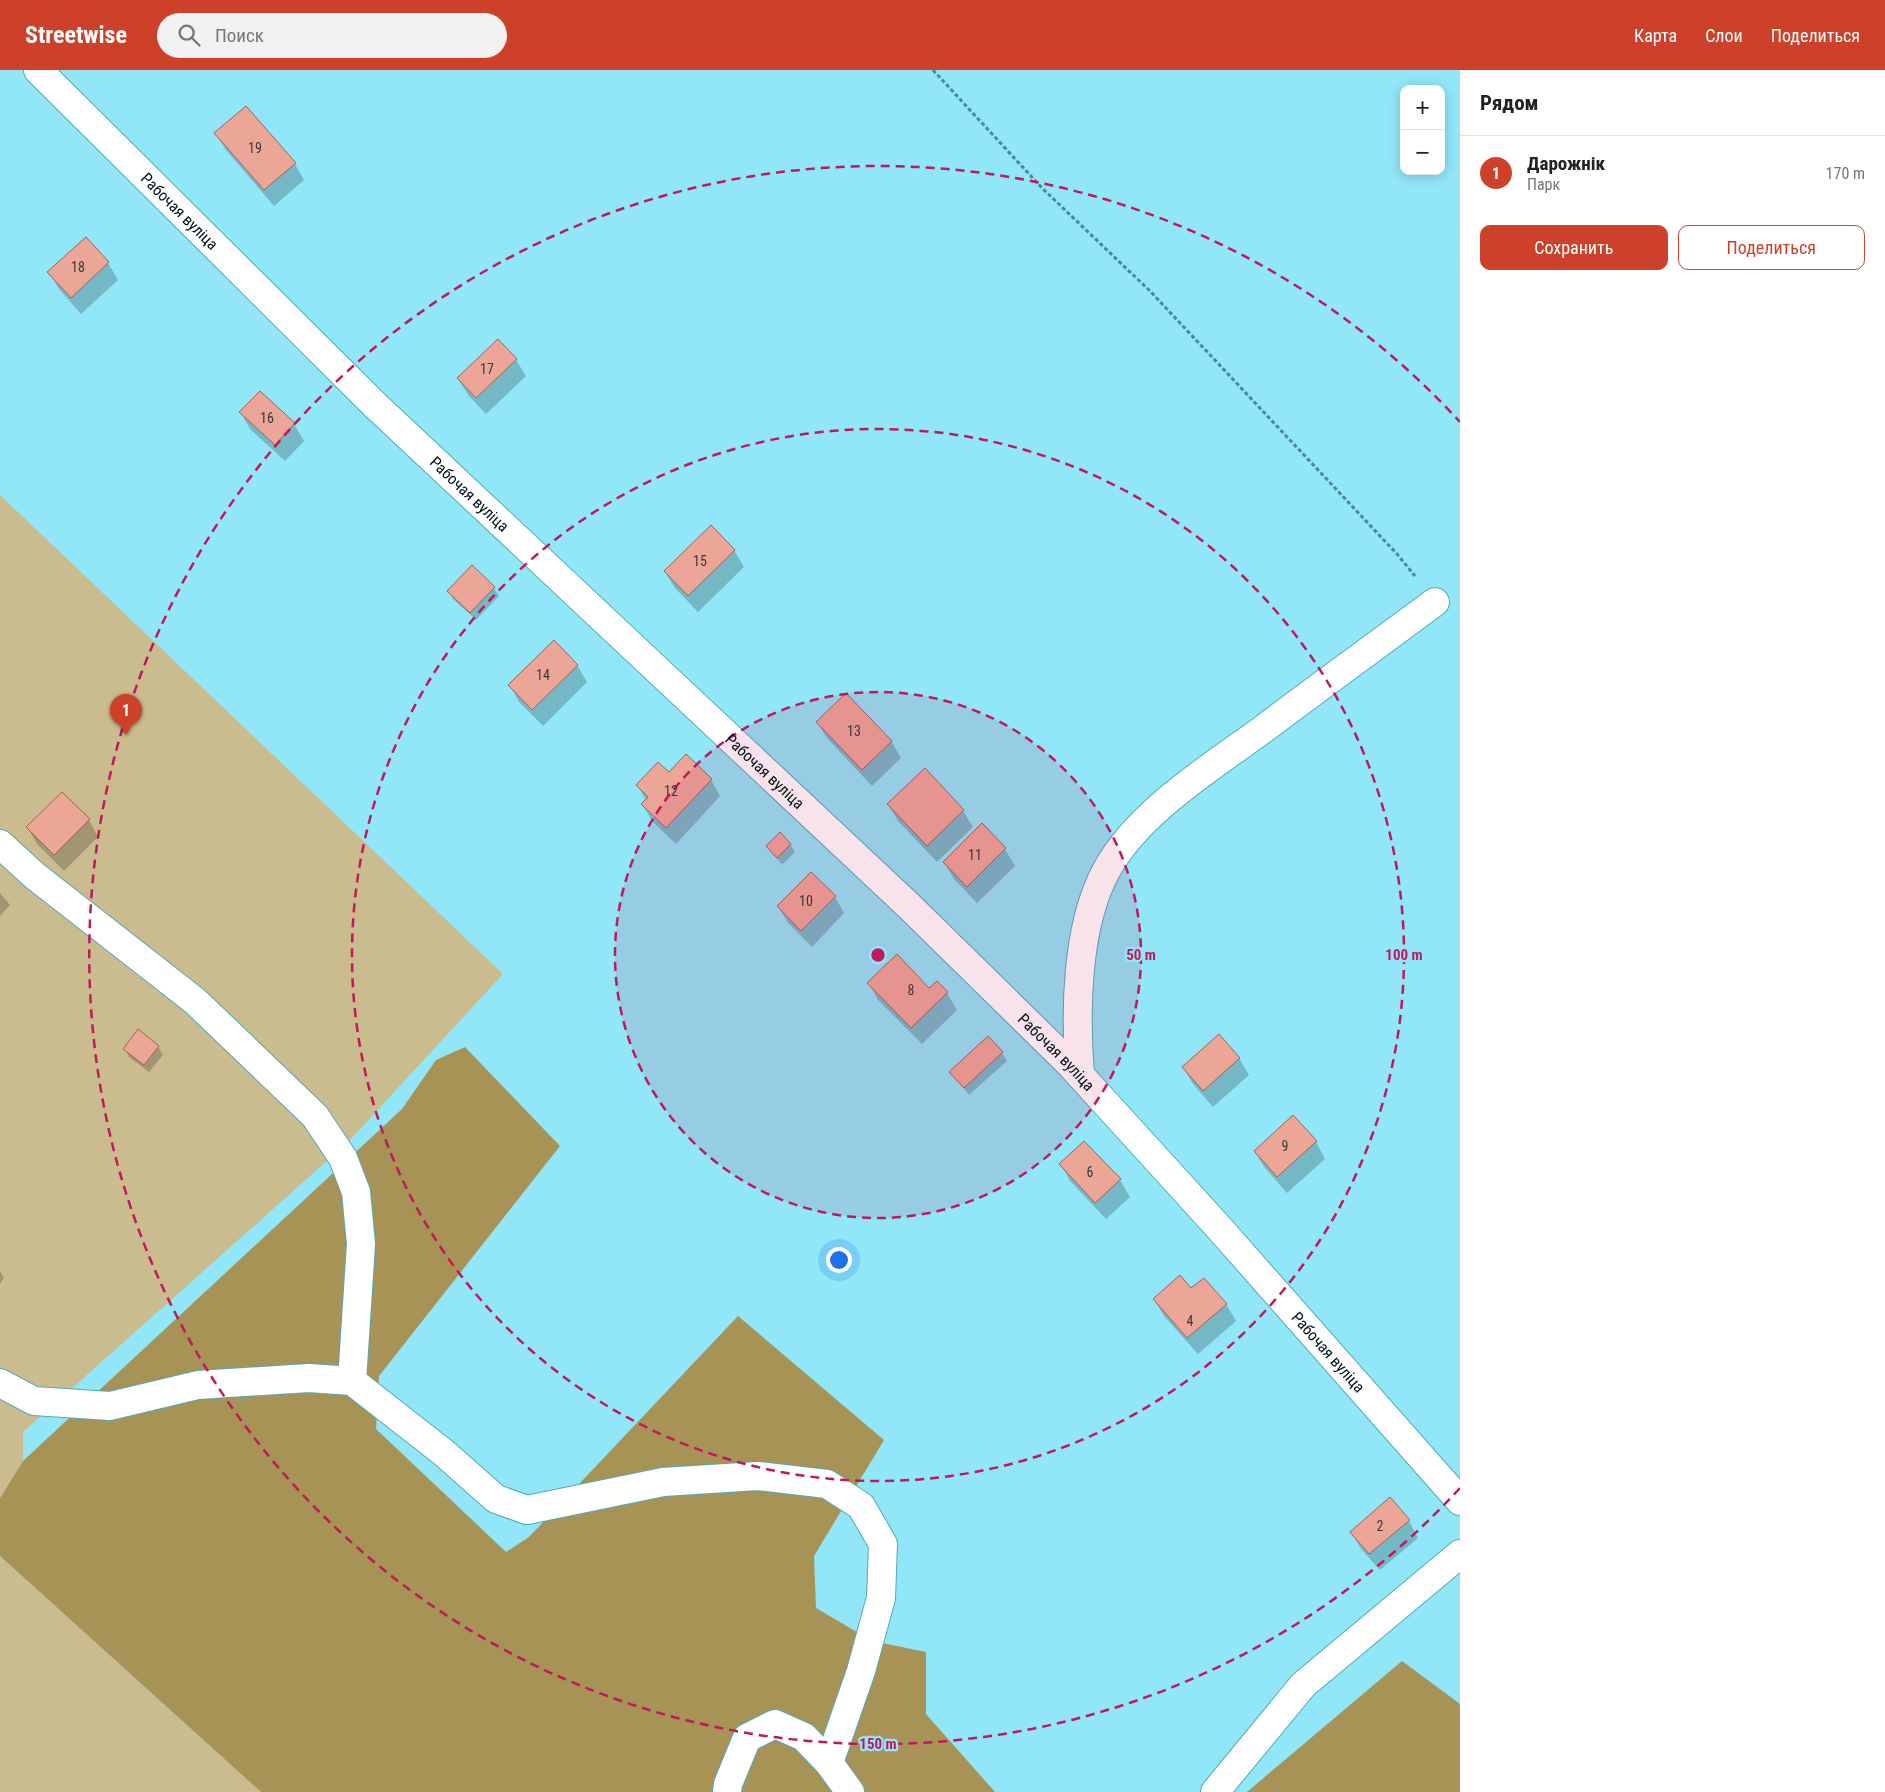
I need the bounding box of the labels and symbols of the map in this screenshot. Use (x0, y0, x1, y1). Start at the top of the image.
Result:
house number: 19 (248, 140, 262, 156)
street label: Рабочая вуліца (137, 169, 222, 253)
house number: 18 (71, 259, 85, 275)
house number: 17 (480, 361, 494, 377)
house number: 16 (260, 410, 274, 426)
street label: Рабочая вуліца (426, 452, 513, 535)
house number: 15 (693, 553, 707, 569)
house number: 14 (536, 667, 550, 683)
pin: 1 (110, 694, 142, 735)
house number: 13 (847, 723, 861, 739)
street label: Рабочая вуліца (722, 729, 808, 812)
house number: 12 (664, 783, 678, 799)
house number: 11 (968, 847, 982, 863)
house number: 10 (799, 893, 813, 909)
centre of rings (869, 946, 887, 964)
text: 50 m (1126, 946, 1156, 964)
text: 100 m (1385, 946, 1423, 964)
house number: 8 (908, 982, 915, 998)
street label: Рабочая вуліца (1014, 1009, 1099, 1095)
house number: 9 (1282, 1138, 1288, 1154)
house number: 6 (1087, 1164, 1094, 1180)
your location (826, 1247, 852, 1273)
street label: Рабочая вуліца (1288, 1308, 1369, 1396)
house number: 4 (1187, 1313, 1194, 1329)
house number: 2 (1377, 1518, 1384, 1534)
text: 150 m (859, 1735, 897, 1753)

